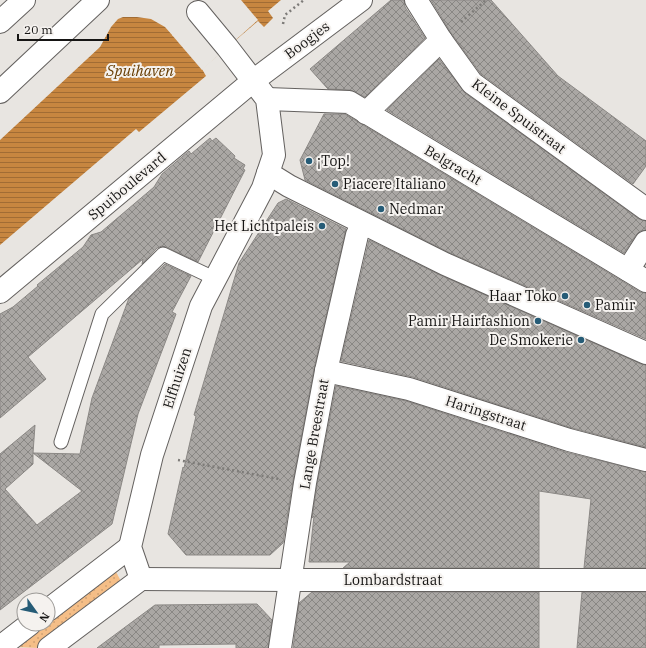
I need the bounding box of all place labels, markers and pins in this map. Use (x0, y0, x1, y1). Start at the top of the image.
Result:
place label: ¡Top! (317, 152, 350, 170)
marker: ¡Top! (304, 156, 314, 166)
place label: Piacere Italiano (343, 175, 446, 193)
marker: Piacere Italiano (330, 179, 340, 189)
place label: Nedmar (389, 200, 444, 218)
marker: Nedmar (376, 204, 386, 214)
place label: Het Lichtpaleis (214, 217, 314, 235)
marker: Het Lichtpaleis (317, 221, 327, 231)
place label: Haar Toko (489, 287, 557, 305)
marker: Haar Toko (560, 291, 570, 301)
place label: Pamir (595, 296, 636, 314)
marker: Pamir (582, 300, 592, 310)
place label: Pamir Hairfashion (408, 312, 530, 330)
marker: Pamir Hairfashion (533, 316, 543, 326)
place label: De Smokerie (489, 331, 573, 349)
marker: De Smokerie (576, 335, 586, 345)

